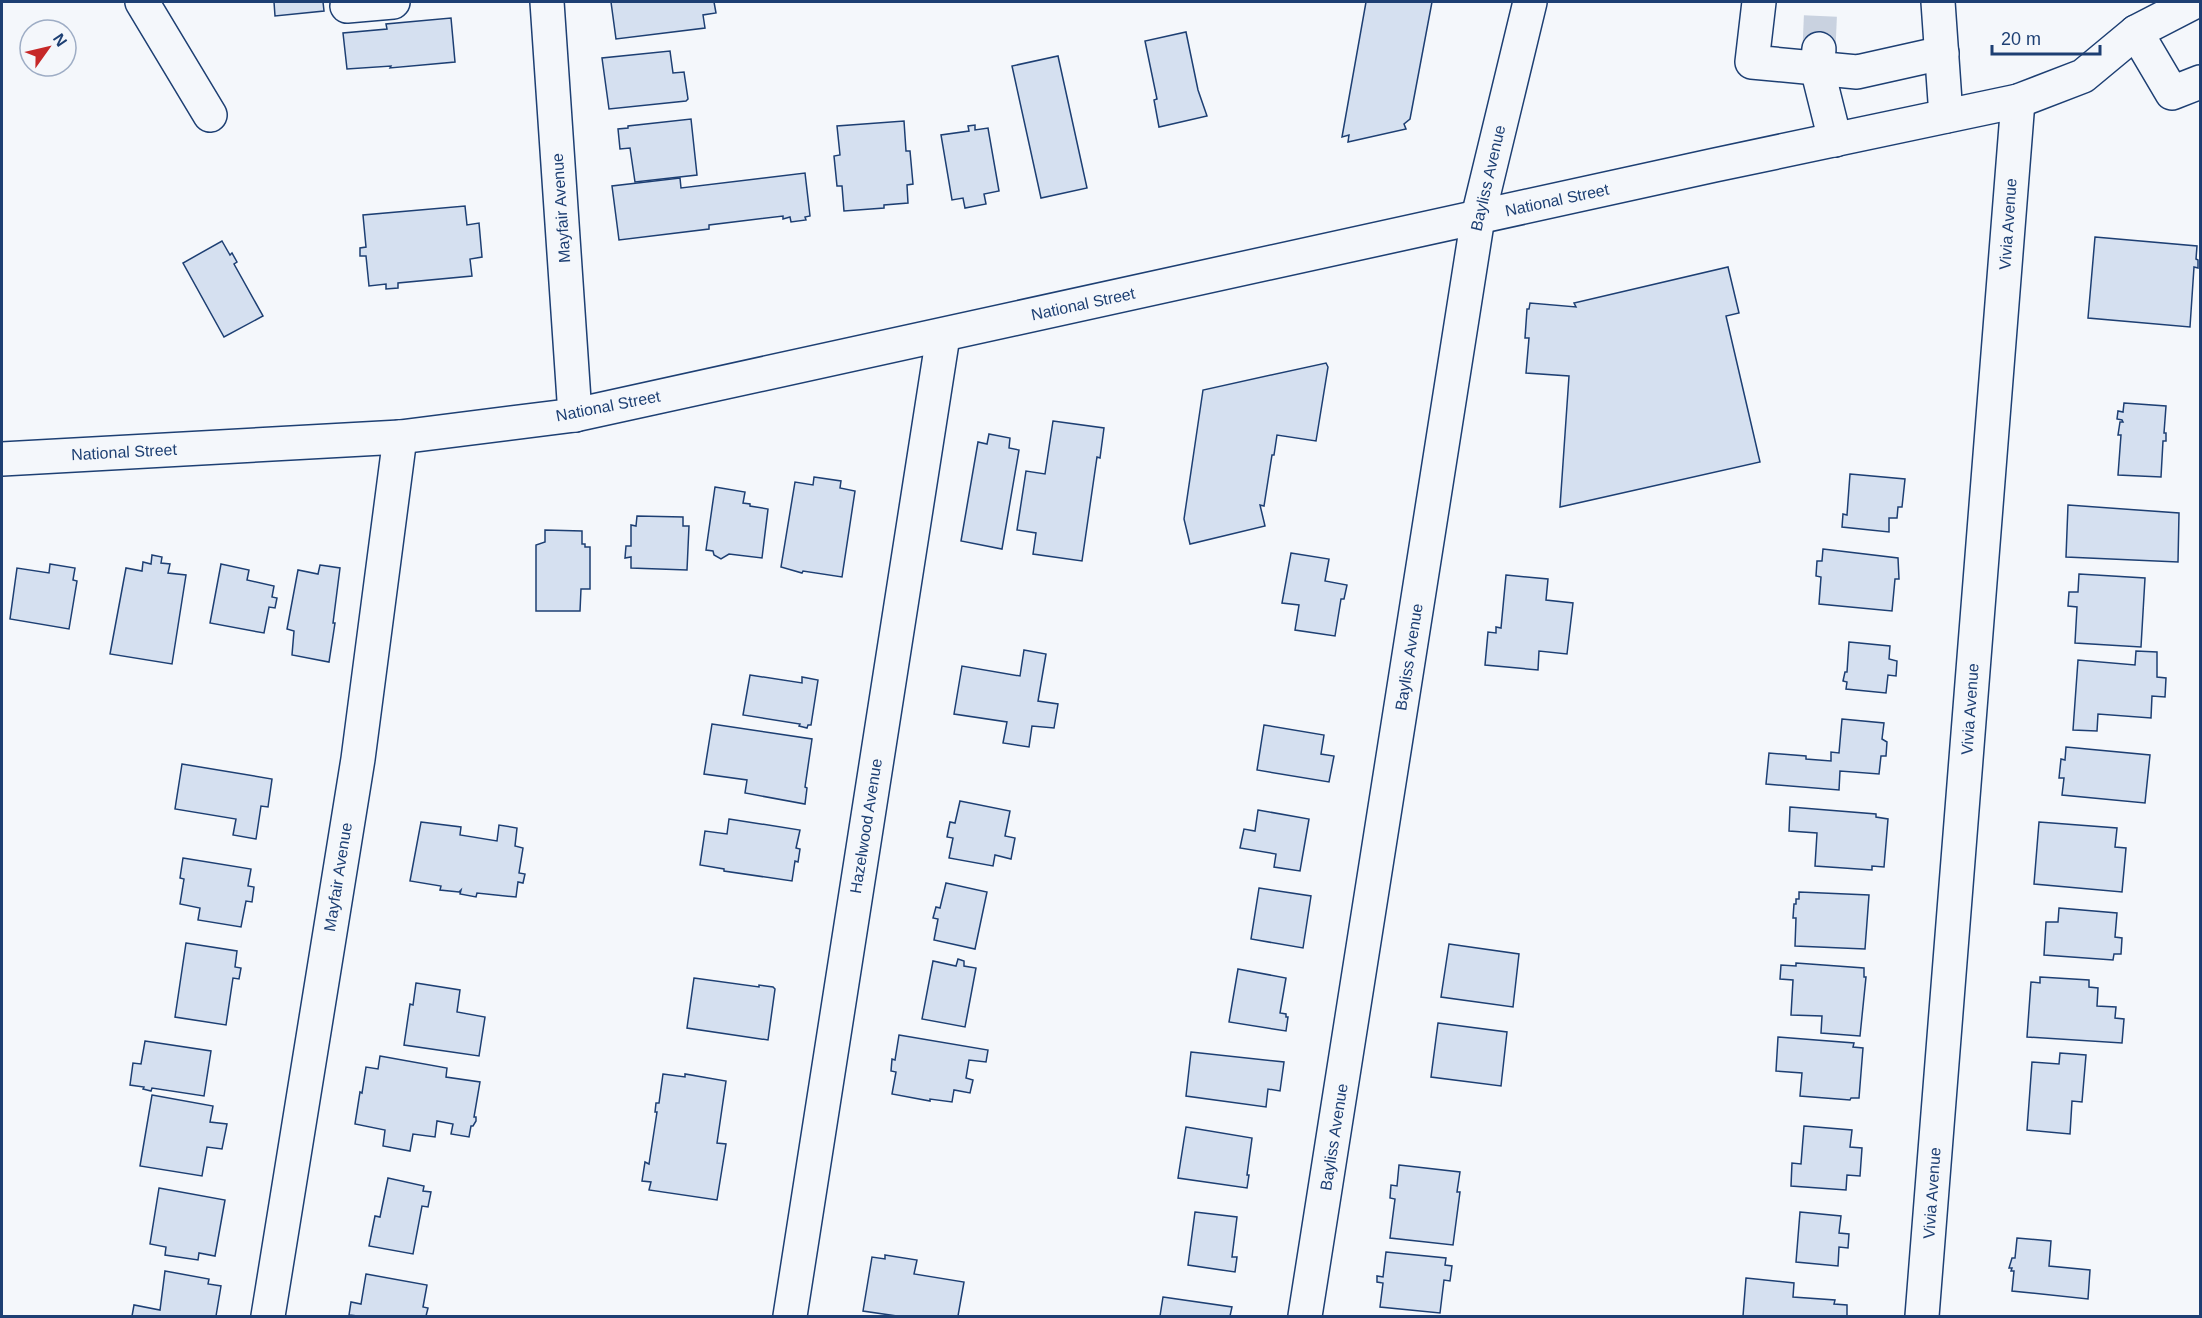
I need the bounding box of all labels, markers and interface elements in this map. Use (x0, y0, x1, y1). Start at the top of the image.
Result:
north arrow (18, 18, 78, 78)
scale bar (1992, 18, 2100, 56)
text: 20 m (2001, 29, 2041, 49)
text: N (50, 30, 70, 49)
street label: Bayliss Avenue (1468, 123, 1508, 233)
street label: Mayfair Avenue (549, 152, 573, 263)
street label: Vivia Avenue (1996, 177, 2020, 270)
street label: National Street (1503, 181, 1611, 219)
street label: National Street (1029, 285, 1137, 323)
street label: National Street (554, 387, 662, 424)
street label: National Street (71, 441, 178, 463)
street label: Bayliss Avenue (1392, 602, 1426, 712)
street label: Vivia Avenue (1958, 662, 1982, 755)
street label: Hazelwood Avenue (847, 757, 885, 895)
street label: Mayfair Avenue (321, 821, 355, 933)
street label: Bayliss Avenue (1317, 1082, 1351, 1192)
street label: Vivia Avenue (1920, 1146, 1944, 1239)

